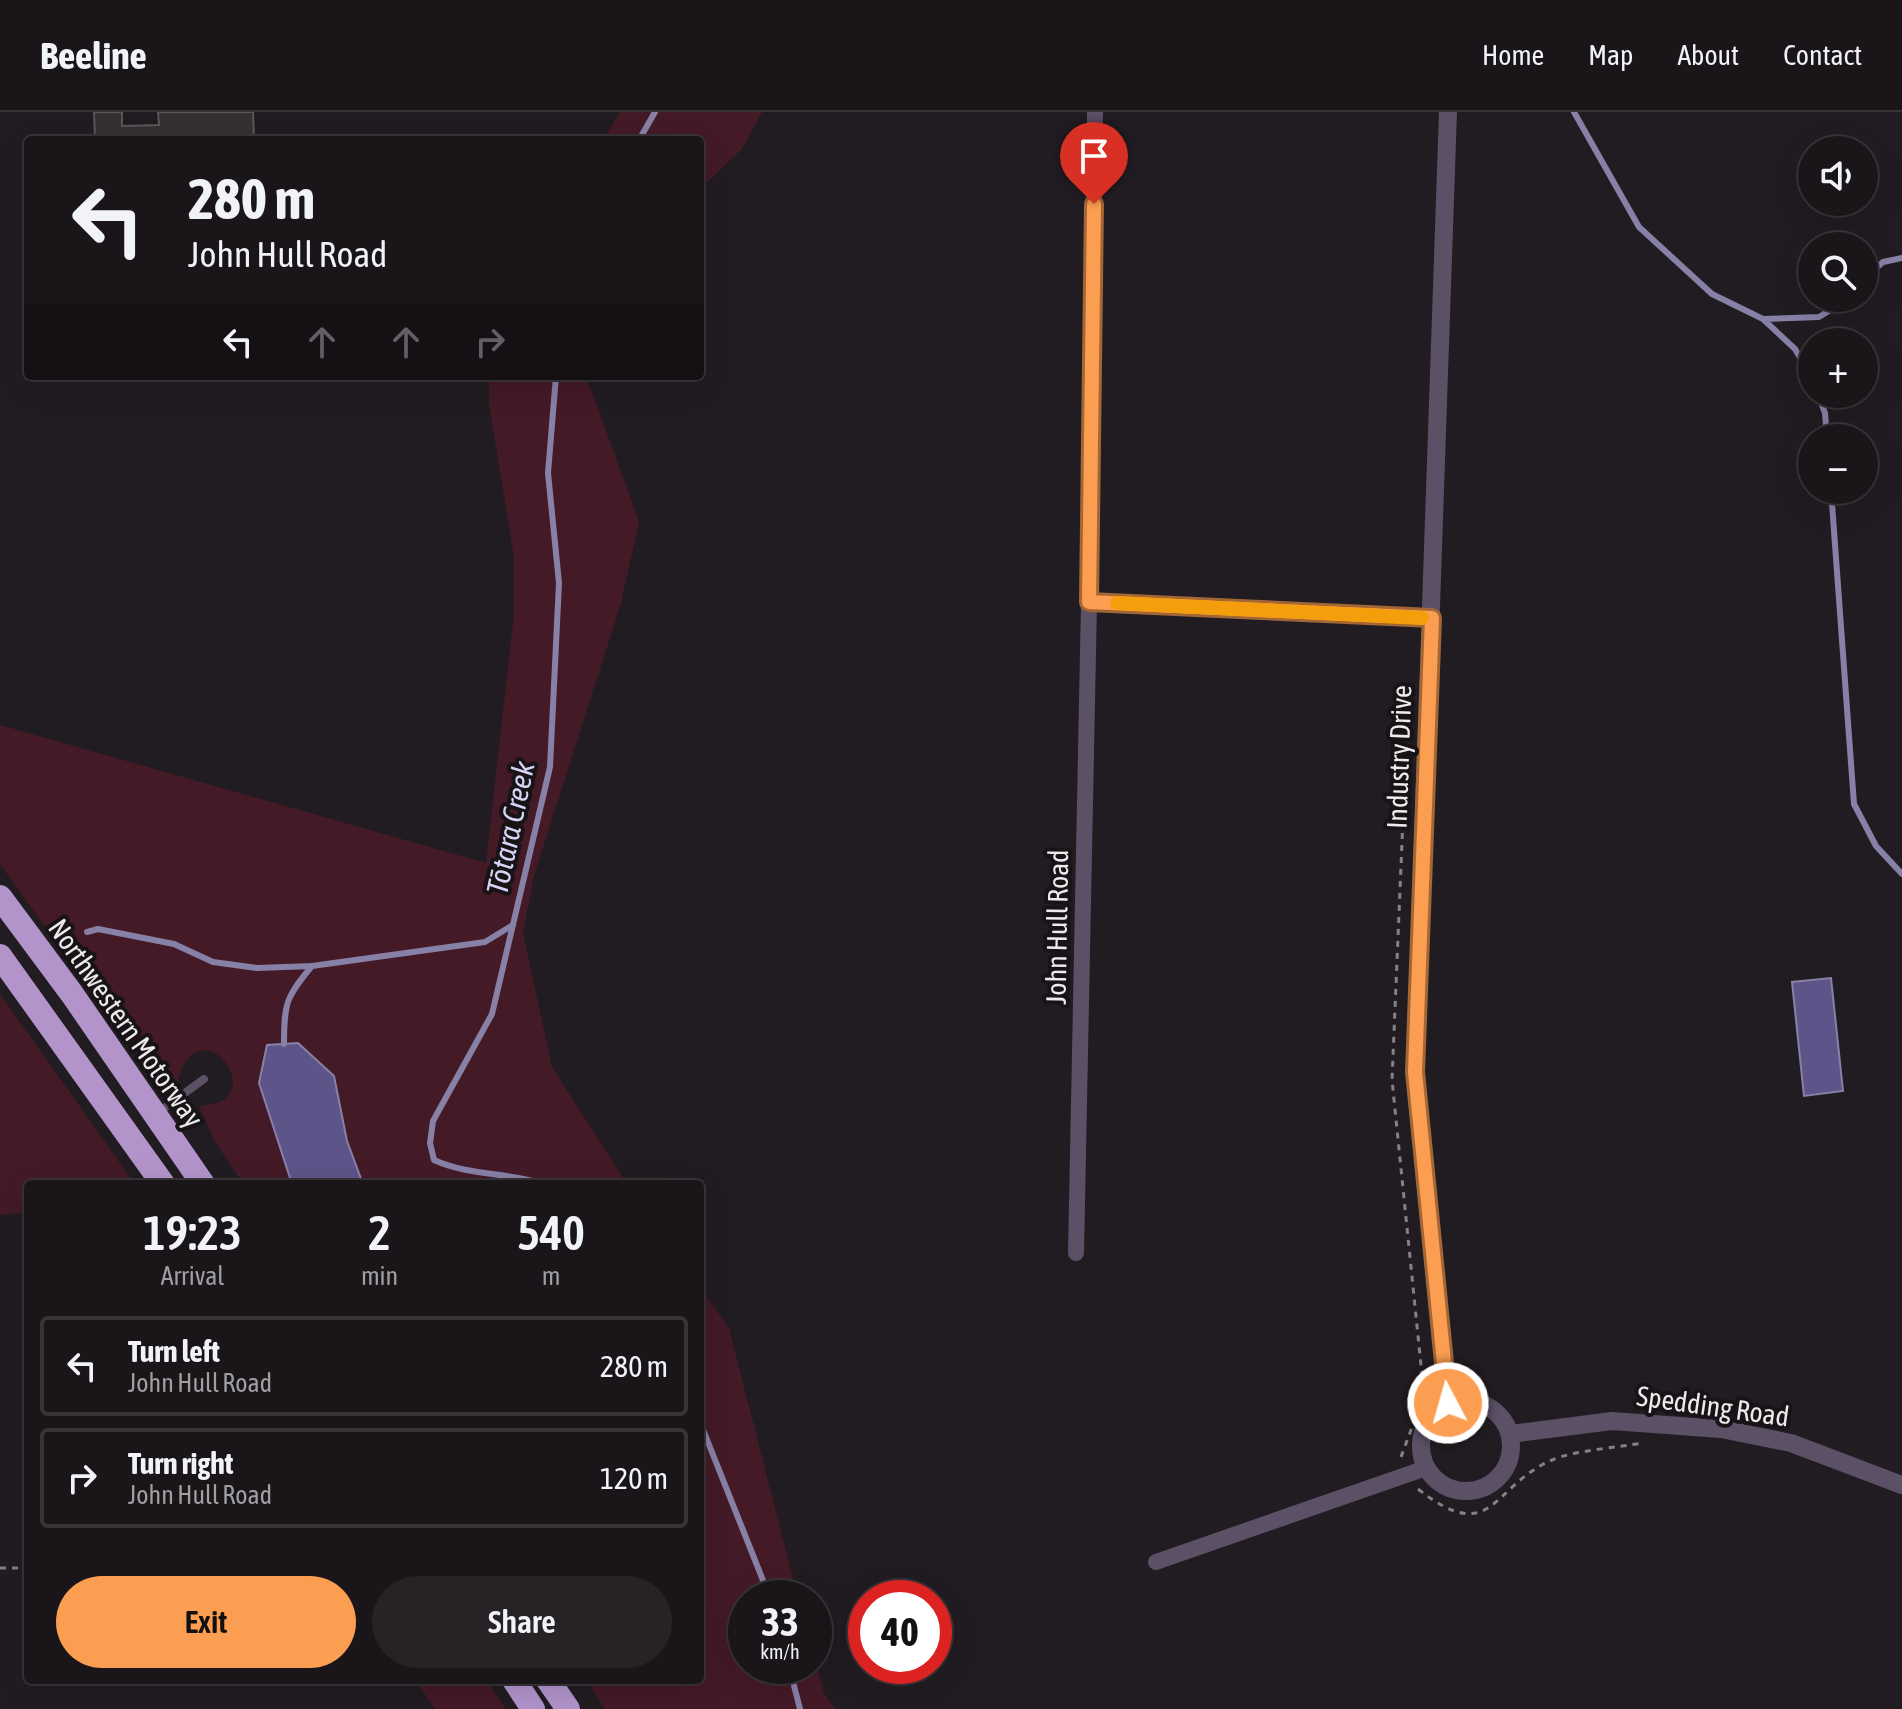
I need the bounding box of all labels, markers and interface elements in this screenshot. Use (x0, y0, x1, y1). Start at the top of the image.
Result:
text: Beeline (40, 34, 147, 77)
text: Home (1482, 39, 1544, 71)
text: Map (1588, 39, 1633, 71)
text: About (1677, 39, 1739, 71)
text: Contact (1783, 39, 1862, 71)
pin (1060, 122, 1128, 204)
icon: arrive (1072, 134, 1116, 178)
map controls (1798, 136, 1878, 504)
button: sound (1798, 136, 1878, 216)
text: 280 m (188, 167, 315, 231)
icon: left (56, 168, 160, 272)
button: search (1798, 232, 1878, 312)
text: John Hull Road (188, 233, 387, 275)
icon: left (216, 320, 260, 364)
icon: ahead (300, 320, 344, 364)
icon: ahead (384, 320, 428, 364)
icon: right (468, 320, 512, 364)
button: + (1798, 328, 1878, 408)
button: − (1798, 424, 1878, 504)
street label: Industry Drive (1381, 685, 1417, 829)
water label: Tōtara Creek (479, 757, 541, 897)
street label: John Hull Road (1040, 849, 1074, 1005)
street label: Northwestern Motorway (42, 913, 210, 1133)
text: 19:23 (143, 1205, 242, 1260)
text: 2 (368, 1205, 391, 1260)
text: 540 (517, 1205, 585, 1260)
text: Arrival (161, 1261, 224, 1291)
text: min (361, 1261, 398, 1291)
text: m (542, 1261, 560, 1291)
text: Turn left (128, 1334, 220, 1368)
icon: left (60, 1344, 104, 1388)
text: 280 m (600, 1349, 668, 1383)
position arrow (1406, 1361, 1490, 1445)
text: John Hull Road (128, 1368, 272, 1398)
street label: Spedding Road (1635, 1379, 1791, 1433)
text: Turn right (128, 1446, 234, 1480)
icon: right (60, 1456, 104, 1500)
text: 120 m (600, 1461, 668, 1495)
text: John Hull Road (128, 1480, 272, 1510)
button: Exit (56, 1576, 356, 1668)
button: Share (372, 1576, 672, 1668)
speed limit sign: 40 (848, 1580, 952, 1684)
text: 33 (761, 1599, 799, 1644)
text: km/h (760, 1640, 800, 1663)

